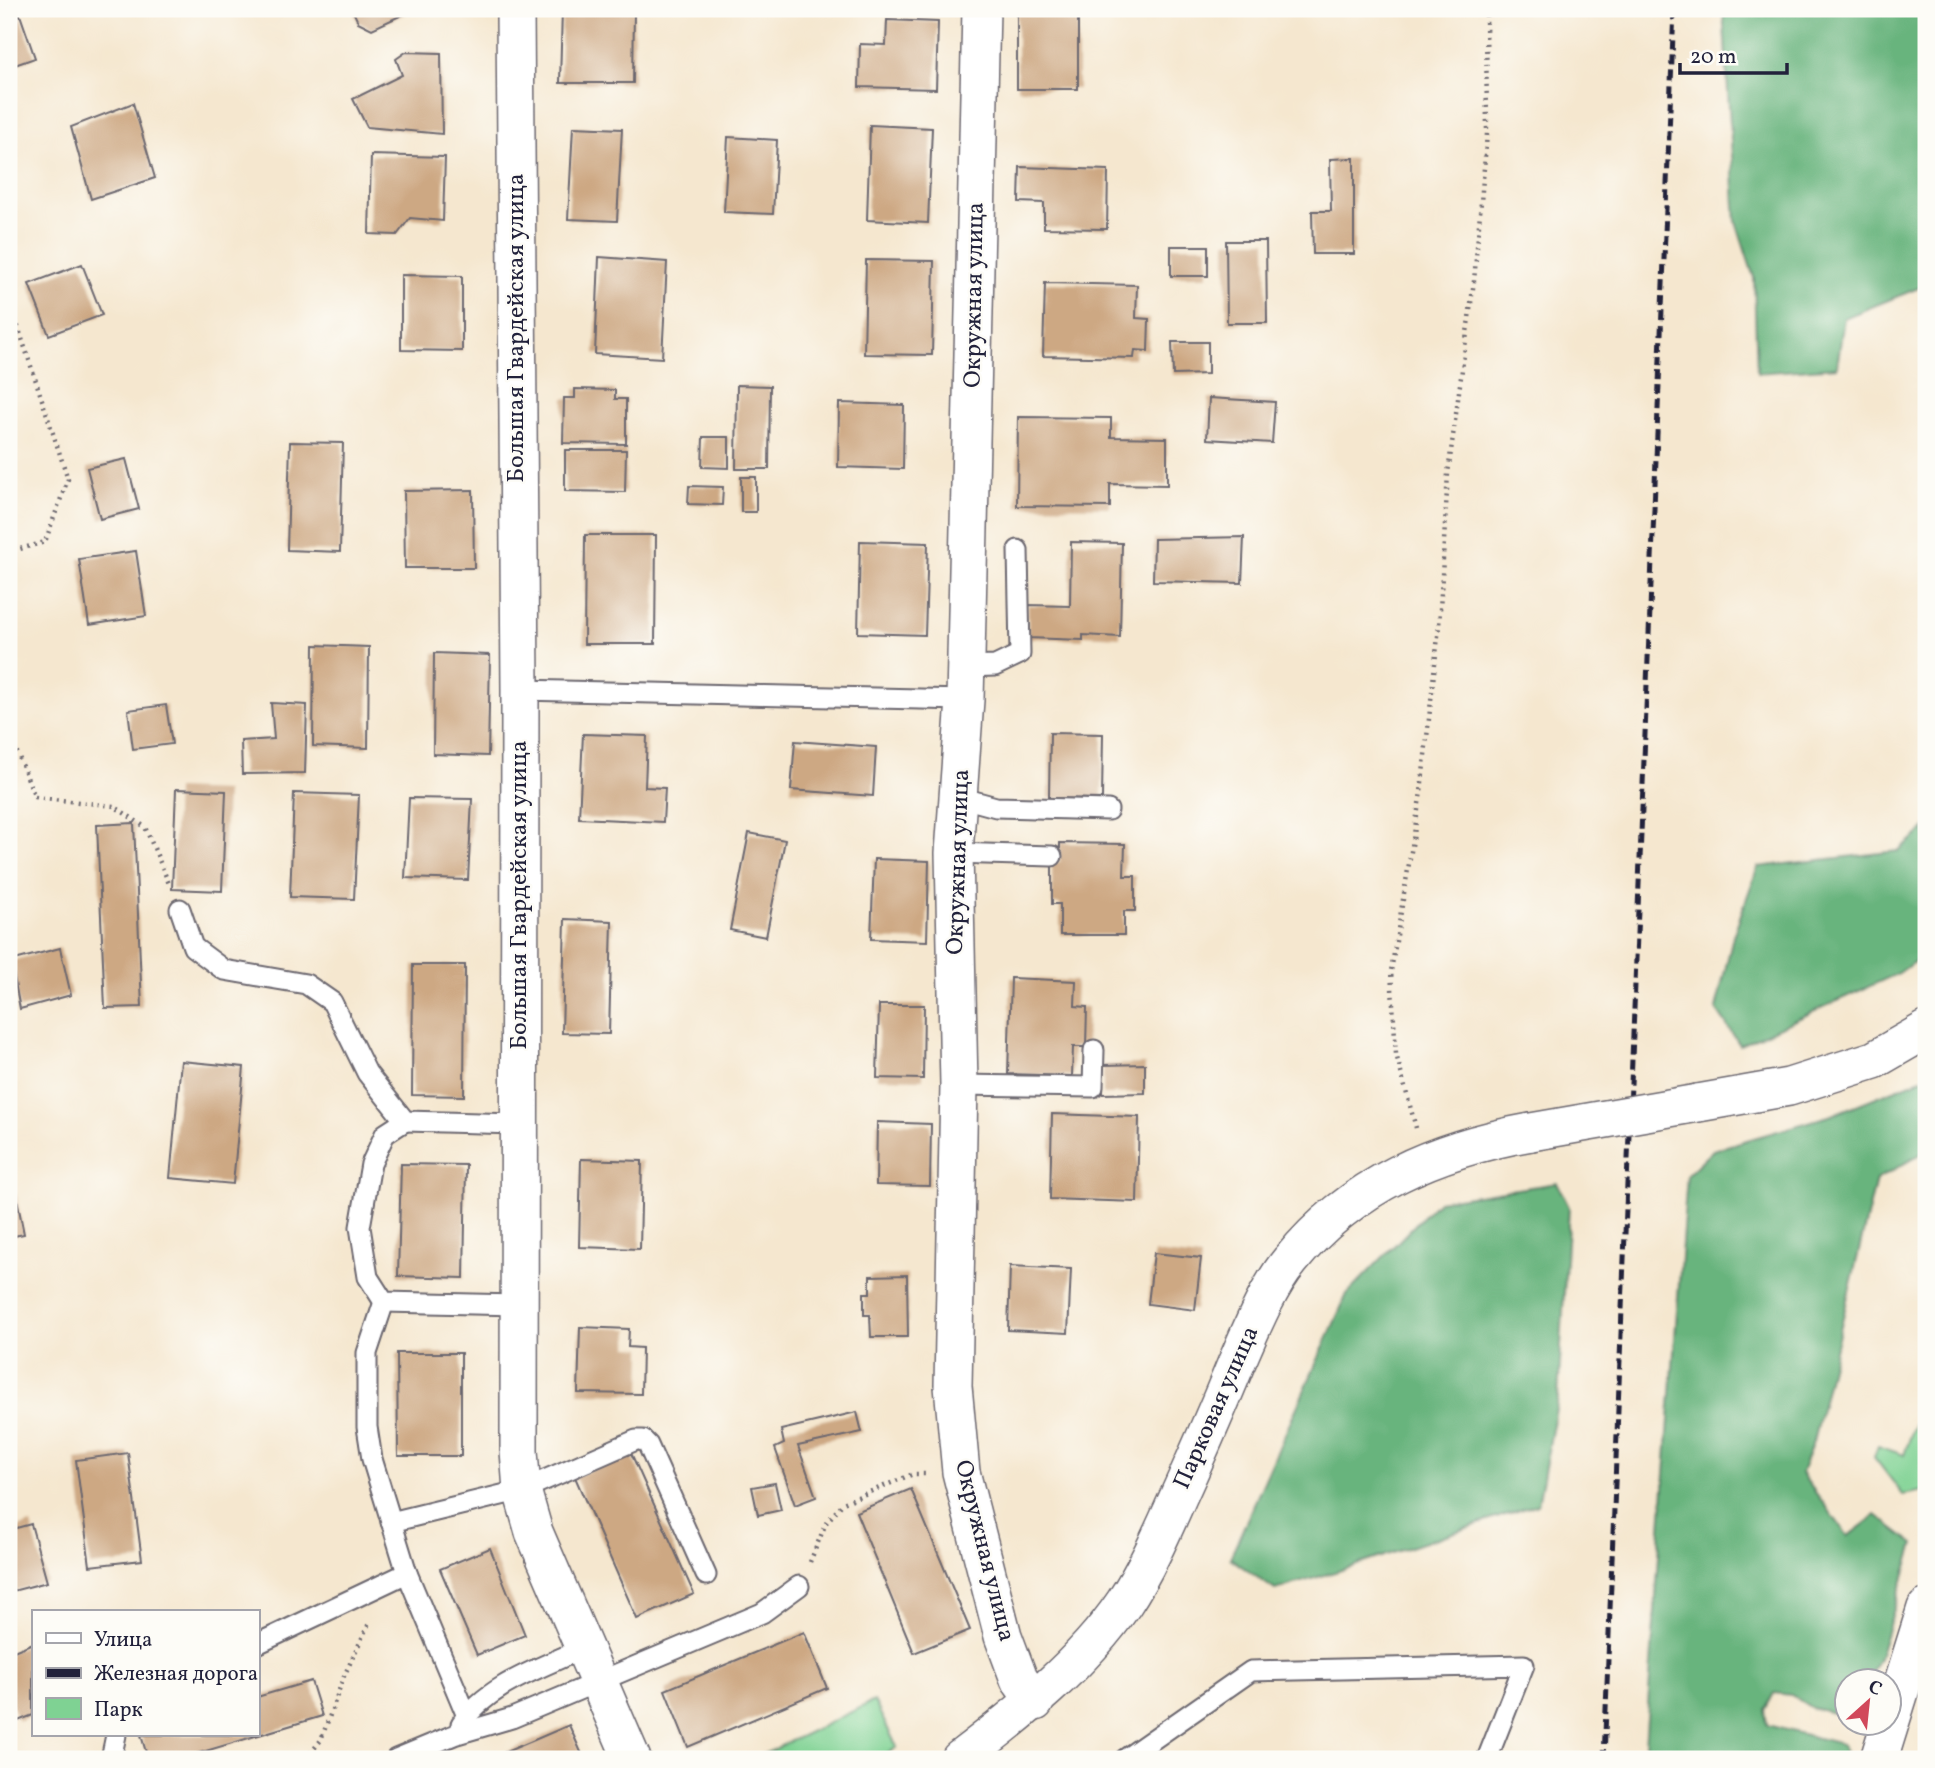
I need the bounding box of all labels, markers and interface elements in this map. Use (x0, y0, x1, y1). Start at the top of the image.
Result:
scale bar (1680, 32, 1786, 76)
text: 20 m (1690, 43, 1736, 72)
street label: Большая Гвардейская улица (500, 173, 534, 483)
street label: Окружная улица (956, 202, 994, 388)
street label: Большая Гвардейская улица (503, 740, 537, 1050)
street label: Окружная улица (939, 769, 979, 955)
street label: Парковая улица (1166, 1321, 1268, 1495)
street label: Окружная улица (945, 1457, 1023, 1645)
legend (32, 1610, 259, 1736)
text: Улица (94, 1626, 152, 1655)
text: Железная дорога (94, 1660, 258, 1689)
north arrow (1834, 1666, 1904, 1736)
text: С (1863, 1674, 1886, 1703)
text: Парк (94, 1696, 143, 1725)

